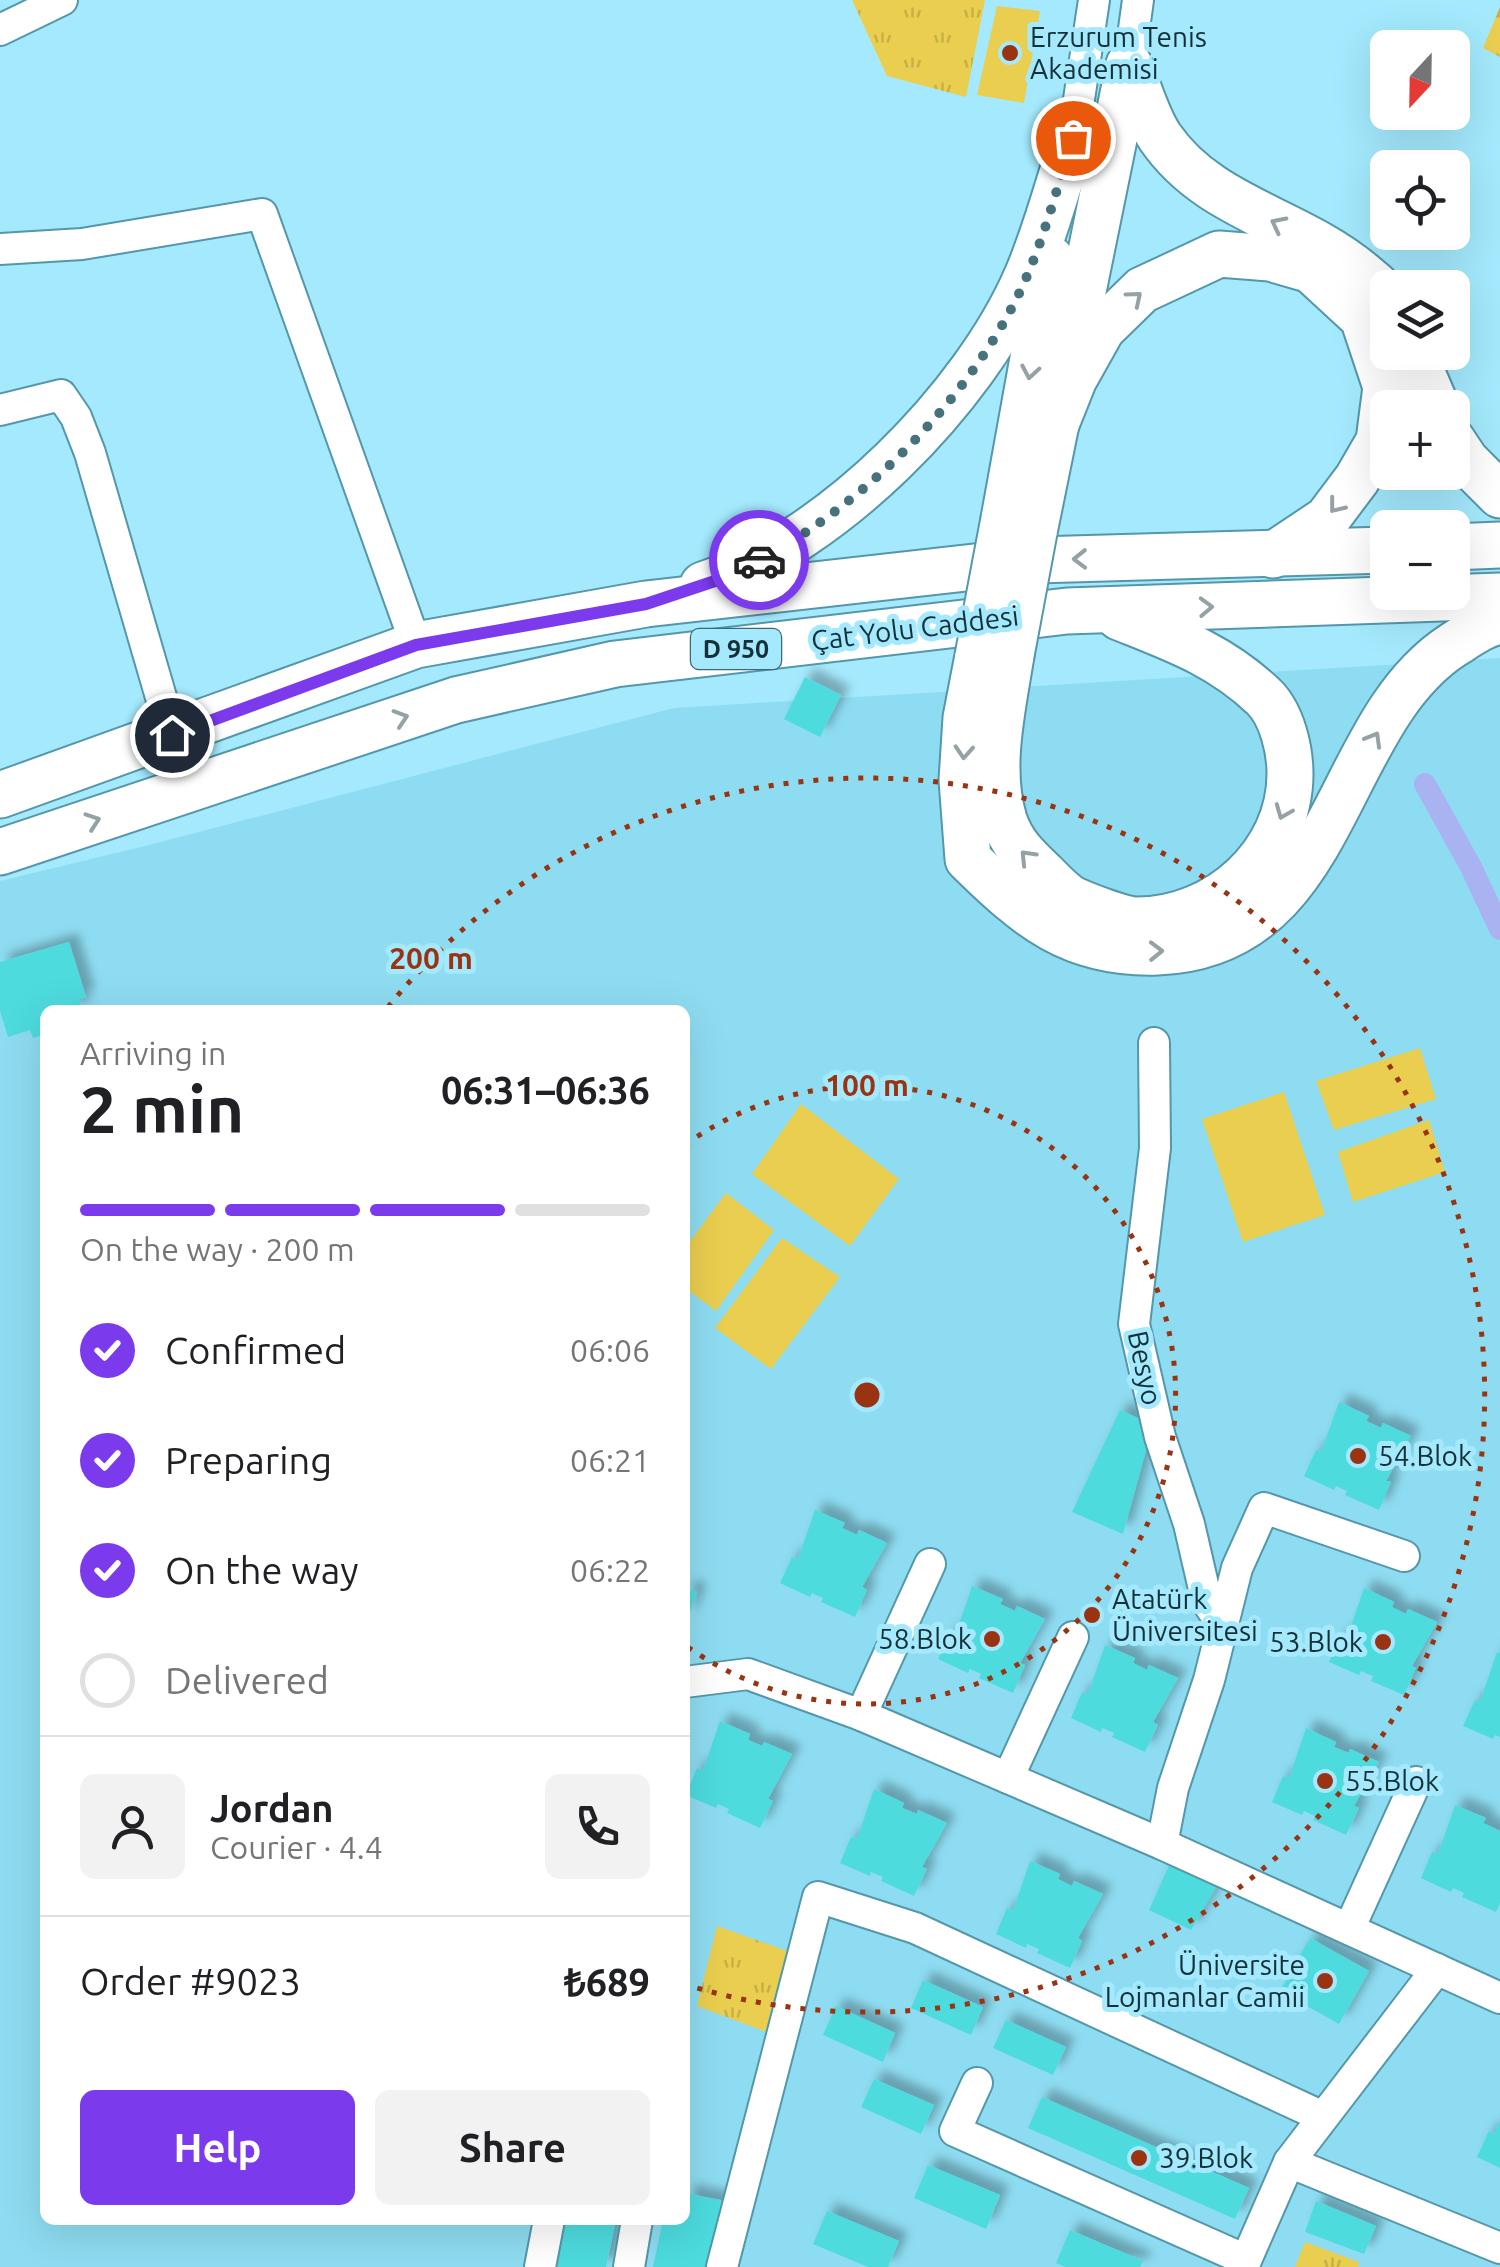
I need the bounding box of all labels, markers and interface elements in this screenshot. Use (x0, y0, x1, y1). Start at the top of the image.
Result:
place label: Erzurum Tenis Akademisi (1030, 21, 1207, 84)
north arrow (1370, 30, 1470, 130)
map controls (1370, 30, 1470, 610)
marker: Erzurum Tenis Akademisi (999, 42, 1021, 64)
pin (1031, 96, 1116, 181)
icon: bag (1046, 111, 1101, 166)
button: locate (1370, 150, 1470, 250)
one-way arrow (1270, 216, 1288, 236)
button: layers (1370, 270, 1470, 370)
one-way arrow (1123, 292, 1142, 310)
one-way arrow (1020, 364, 1041, 380)
button: + (1370, 390, 1470, 490)
one-way arrow (1330, 495, 1348, 513)
courier (709, 510, 809, 610)
button: − (1370, 510, 1470, 610)
icon: car (732, 533, 787, 588)
one-way arrow (1072, 549, 1088, 570)
one-way arrow (1198, 597, 1214, 618)
street label: Çat Yolu Caddesi (809, 599, 1020, 656)
road number: D 950 (691, 629, 781, 669)
pin (130, 693, 215, 778)
icon: home (145, 708, 200, 763)
one-way arrow (391, 709, 408, 729)
one-way arrow (1362, 732, 1382, 750)
one-way arrow (953, 745, 975, 761)
one-way arrow (1274, 803, 1294, 820)
one-way arrow (83, 812, 100, 833)
one-way arrow (1021, 851, 1039, 869)
one-way arrow (1148, 940, 1164, 962)
text: 200 m (389, 941, 473, 975)
text: Arriving in (80, 1035, 226, 1071)
text: 100 m (825, 1068, 909, 1102)
text: 06:31–06:36 (441, 1069, 650, 1111)
text: 2 min (80, 1072, 244, 1145)
text: On the way · 200 m (80, 1231, 355, 1267)
icon: check (80, 1323, 135, 1378)
street label: Besyo (1123, 1328, 1168, 1408)
text: Confirmed (165, 1329, 346, 1371)
text: 06:06 (570, 1332, 650, 1368)
centre of rings (849, 1377, 885, 1413)
icon: check (80, 1433, 135, 1488)
text: Preparing (165, 1439, 332, 1481)
place label: 54.Blok (1378, 1440, 1472, 1471)
text: 06:21 (570, 1442, 650, 1478)
marker: 54.Blok (1347, 1445, 1369, 1467)
icon: check (80, 1543, 135, 1598)
text: On the way (165, 1549, 358, 1591)
text: 06:22 (570, 1552, 650, 1588)
place label: Atatürk Üniversitesi (1112, 1583, 1258, 1646)
marker: Atatürk Üniversitesi (1081, 1604, 1103, 1626)
place label: 58.Blok (878, 1623, 972, 1654)
place label: 53.Blok (1269, 1626, 1363, 1657)
marker: 58.Blok (981, 1628, 1003, 1650)
marker: 53.Blok (1372, 1631, 1394, 1653)
text: Delivered (165, 1659, 329, 1701)
place label: 55.Blok (1345, 1765, 1439, 1796)
marker: 55.Blok (1314, 1770, 1336, 1792)
button: person (80, 1774, 185, 1879)
button: phone (545, 1774, 650, 1879)
text: Jordan (210, 1787, 334, 1829)
text: Courier · 4.4 (210, 1829, 383, 1865)
place label: Üniversite Lojmanlar Camii (1105, 1949, 1305, 2012)
text: Order #9023 (80, 1960, 301, 2002)
text: ₺689 (564, 1961, 650, 2003)
marker: Üniversite Lojmanlar Camii (1314, 1970, 1336, 1992)
button: Help (80, 2090, 355, 2205)
button: Share (375, 2090, 650, 2205)
place label: 39.Blok (1159, 2142, 1253, 2173)
marker: 39.Blok (1128, 2147, 1150, 2169)

